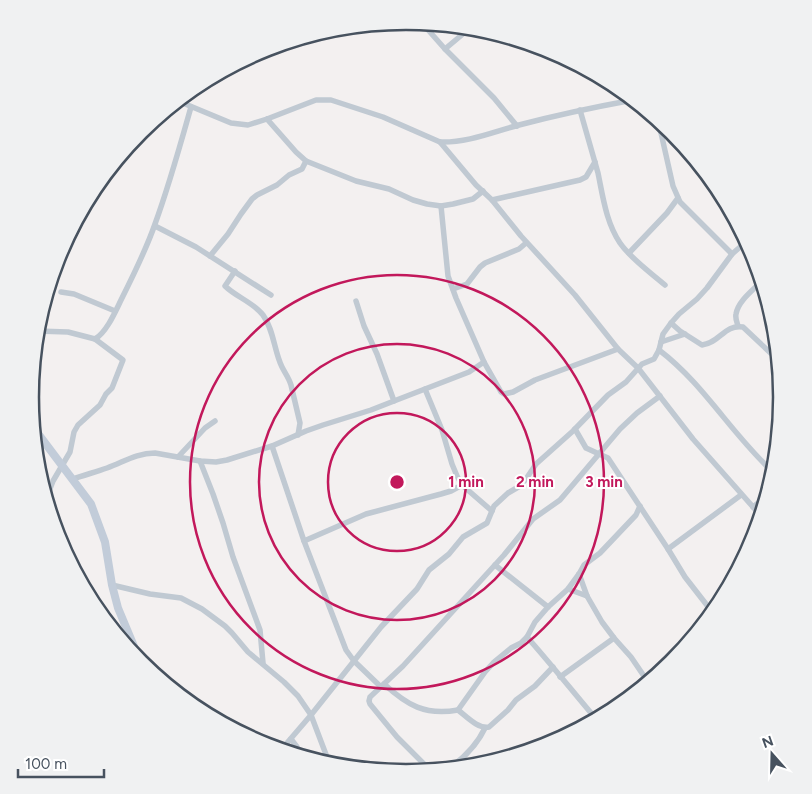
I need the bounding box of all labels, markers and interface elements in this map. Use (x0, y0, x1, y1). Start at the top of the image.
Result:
centre of rings (388, 473, 406, 491)
text: 1 min (448, 473, 484, 491)
text: 2 min (516, 473, 554, 491)
text: 3 min (585, 473, 623, 491)
north arrow (747, 729, 797, 779)
text: N (760, 732, 776, 752)
scale bar (18, 746, 104, 778)
text: 100 m (25, 755, 67, 773)

